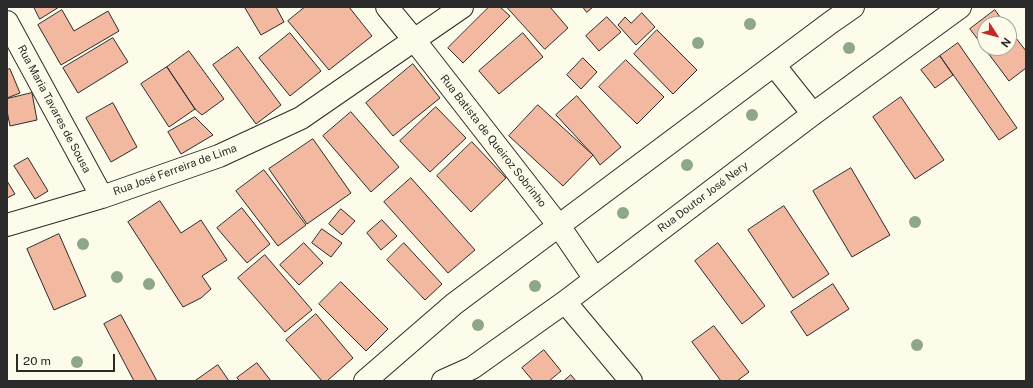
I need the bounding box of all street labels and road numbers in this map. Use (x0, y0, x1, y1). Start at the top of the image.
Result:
street label: Rua Maria Tavares de Sousa (15, 43, 93, 175)
street label: Rua Batista de Queiroz Sobrinho (437, 72, 549, 210)
street label: Rua José Ferreira de Lima (111, 141, 239, 199)
street label: Rua Doutor José Nery (655, 159, 751, 235)

